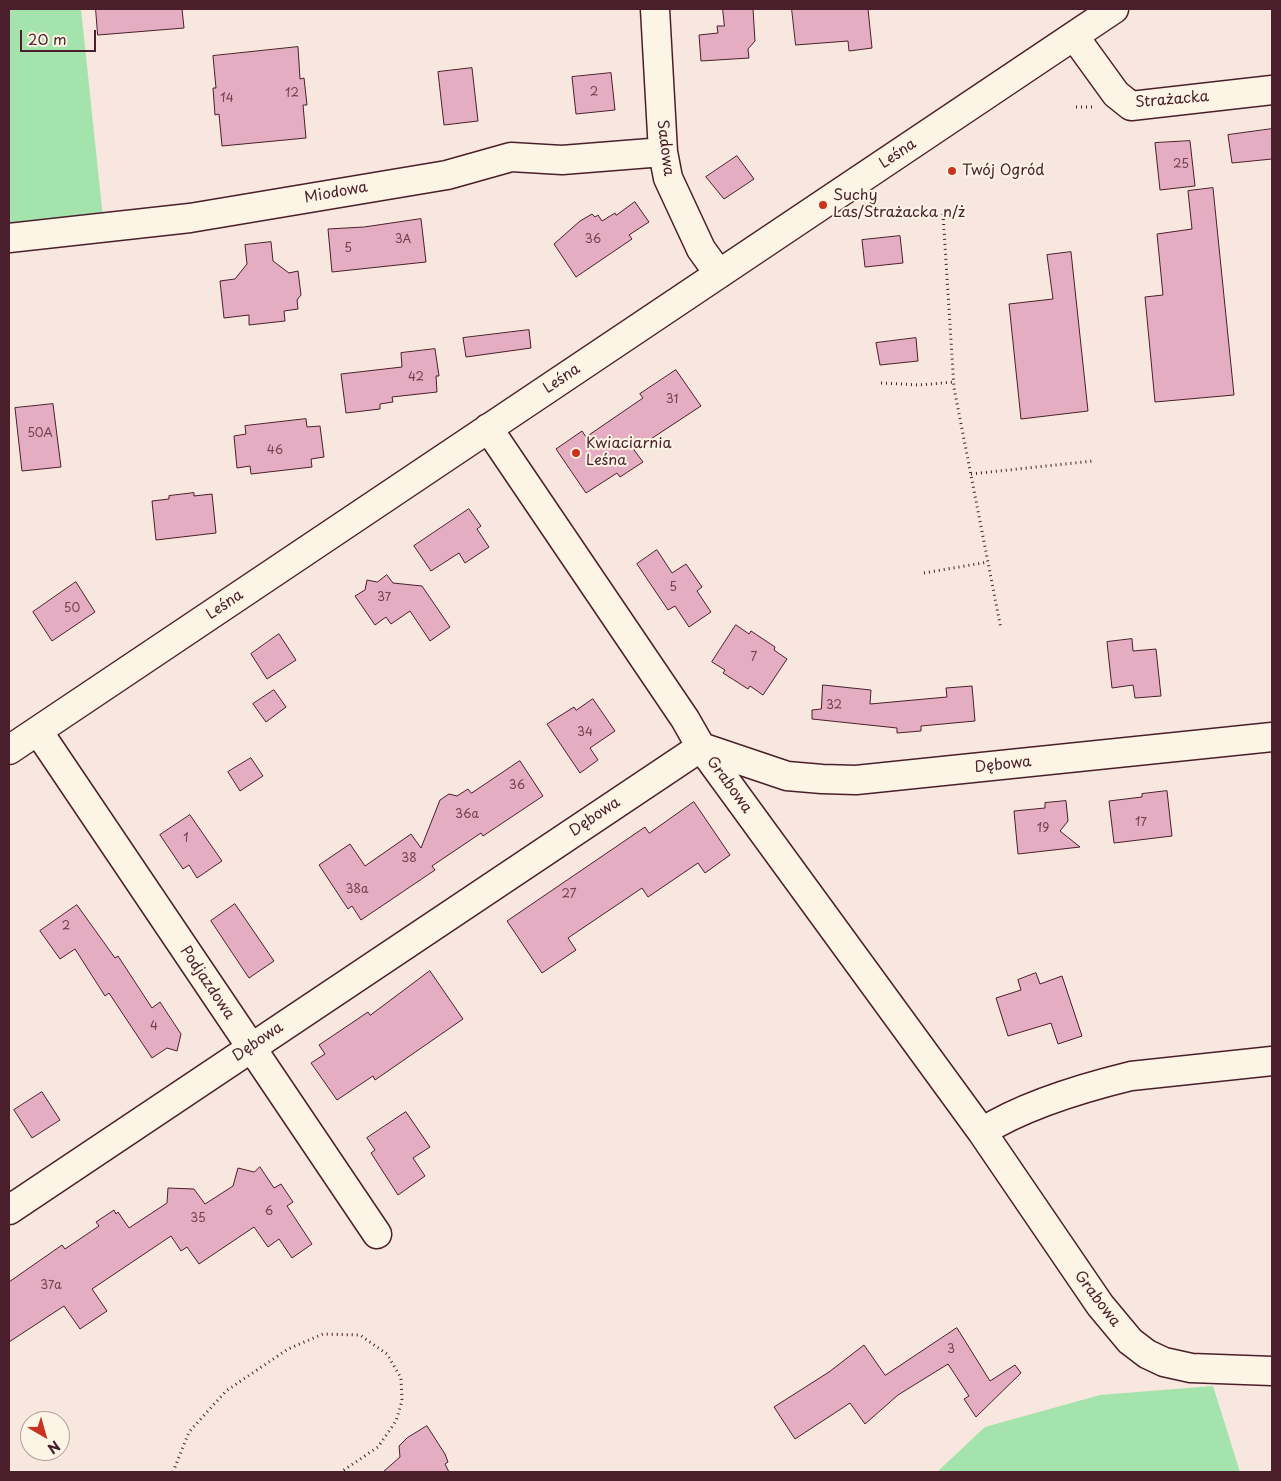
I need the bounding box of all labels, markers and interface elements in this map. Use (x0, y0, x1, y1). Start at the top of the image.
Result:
scale bar (22, 20, 99, 52)
text: 20 m (28, 27, 67, 50)
house number: 2 (590, 86, 598, 100)
house number: 12 (285, 87, 299, 101)
street label: Strażacka (1134, 88, 1210, 112)
house number: 14 (220, 92, 234, 106)
street label: Sadowa (653, 119, 677, 177)
street label: Leśna (876, 135, 920, 173)
house number: 25 (1173, 158, 1189, 172)
place label: Twój Ogród (962, 162, 1044, 180)
marker: Twój Ogród (946, 165, 958, 177)
street label: Miodowa (303, 179, 369, 207)
place label: Suchy Las/Strażacka n/ż (833, 187, 965, 222)
marker: Suchy Las/Strażacka n/ż (817, 199, 829, 211)
house number: 3A (395, 233, 411, 247)
house number: 36 (585, 233, 601, 247)
house number: 5 (344, 242, 352, 256)
street label: Leśna (540, 360, 584, 398)
house number: 42 (408, 371, 424, 385)
house number: 31 (666, 393, 678, 407)
house number: 50A (27, 427, 53, 441)
place label: Kwiaciarnia Leśna (586, 435, 672, 470)
house number: 46 (267, 444, 283, 458)
marker: Kwiaciarnia Leśna (570, 447, 582, 459)
house number: 5 (669, 581, 677, 595)
street label: Leśna (203, 586, 247, 624)
house number: 37 (377, 591, 391, 605)
house number: 50 (64, 602, 80, 616)
house number: 7 (751, 651, 757, 665)
house number: 32 (826, 699, 842, 713)
house number: 34 (577, 726, 593, 740)
street label: Grabowa (702, 753, 756, 817)
street label: Dębowa (974, 753, 1032, 777)
house number: 36 (509, 779, 525, 793)
street label: Dębowa (566, 794, 624, 840)
house number: 36a (455, 808, 479, 822)
house number: 17 (1135, 816, 1147, 830)
house number: 19 (1037, 822, 1049, 836)
house number: 1 (183, 832, 189, 846)
house number: 38 (401, 852, 417, 866)
house number: 38a (346, 883, 368, 897)
house number: 27 (562, 888, 576, 902)
house number: 2 (62, 920, 70, 934)
street label: Podjazdowa (176, 943, 238, 1023)
street label: Dębowa (229, 1019, 287, 1065)
house number: 4 (150, 1020, 158, 1034)
house number: 6 (265, 1205, 273, 1219)
house number: 35 (190, 1212, 206, 1226)
street label: Grabowa (1070, 1267, 1124, 1331)
house number: 37a (40, 1279, 62, 1293)
house number: 3 (947, 1343, 955, 1357)
north arrow (20, 1411, 70, 1461)
text: N (43, 1436, 65, 1459)

